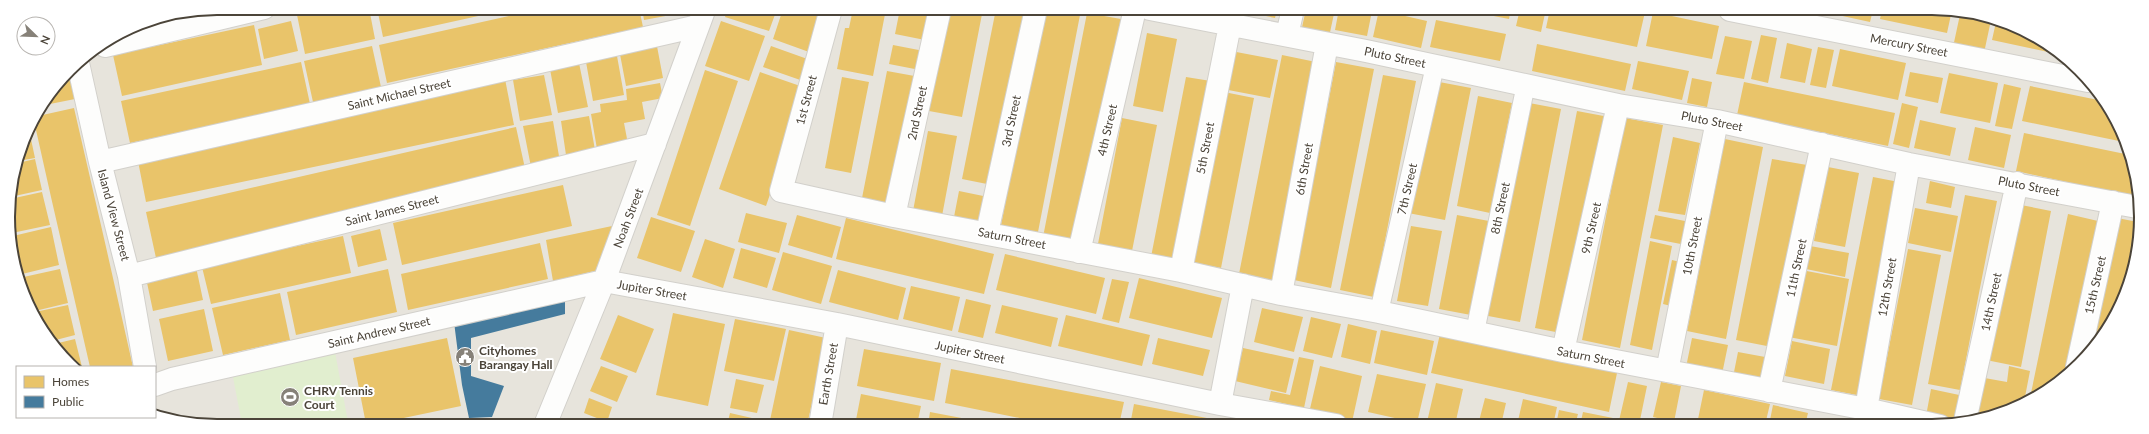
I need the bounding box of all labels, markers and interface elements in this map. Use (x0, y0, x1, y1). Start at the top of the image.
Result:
north arrow (16, 16, 56, 56)
street label: Mercury Street (1869, 30, 1950, 60)
text: N (38, 34, 53, 47)
street label: Pluto Street (1363, 43, 1428, 71)
street label: 1st Street (792, 73, 820, 127)
street label: Saint Michael Street (346, 75, 453, 113)
street label: 2nd Street (904, 84, 930, 141)
street label: 3rd Street (998, 93, 1024, 148)
street label: 4th Street (1094, 102, 1120, 157)
street label: Pluto Street (1680, 108, 1745, 134)
street label: 5th Street (1193, 120, 1218, 175)
street label: 6th Street (1292, 141, 1316, 196)
street label: 7th Street (1394, 161, 1420, 216)
street label: Island View Street (95, 167, 134, 263)
street label: Pluto Street (1997, 173, 2062, 199)
street label: 8th Street (1487, 180, 1513, 235)
street label: Noah Street (610, 185, 647, 250)
street label: Saint James Street (344, 191, 441, 229)
street label: 9th Street (1578, 200, 1604, 255)
street label: 10th Street (1679, 215, 1705, 277)
street label: Saturn Street (977, 224, 1048, 252)
street label: 11th Street (1782, 237, 1810, 299)
street label: 15th Street (2081, 254, 2109, 316)
street label: 12th Street (1874, 256, 1900, 318)
street label: 14th Street (1977, 271, 2005, 333)
street label: Jupiter Street (616, 276, 689, 304)
street label: Saint Andrew Street (326, 313, 432, 351)
street label: Jupiter Street (934, 337, 1007, 367)
street label: Earth Street (815, 341, 841, 406)
place label: Cityhomes Barangay Hall (479, 343, 553, 372)
street label: Saturn Street (1556, 343, 1627, 371)
public building icon: Cityhomes Barangay Hall (454, 346, 476, 368)
legend (16, 366, 156, 418)
text: Homes (52, 374, 89, 389)
place label: CHRV Tennis Court (304, 383, 373, 412)
sports icon: CHRV Tennis Court (279, 386, 301, 408)
text: Public (52, 394, 84, 409)

